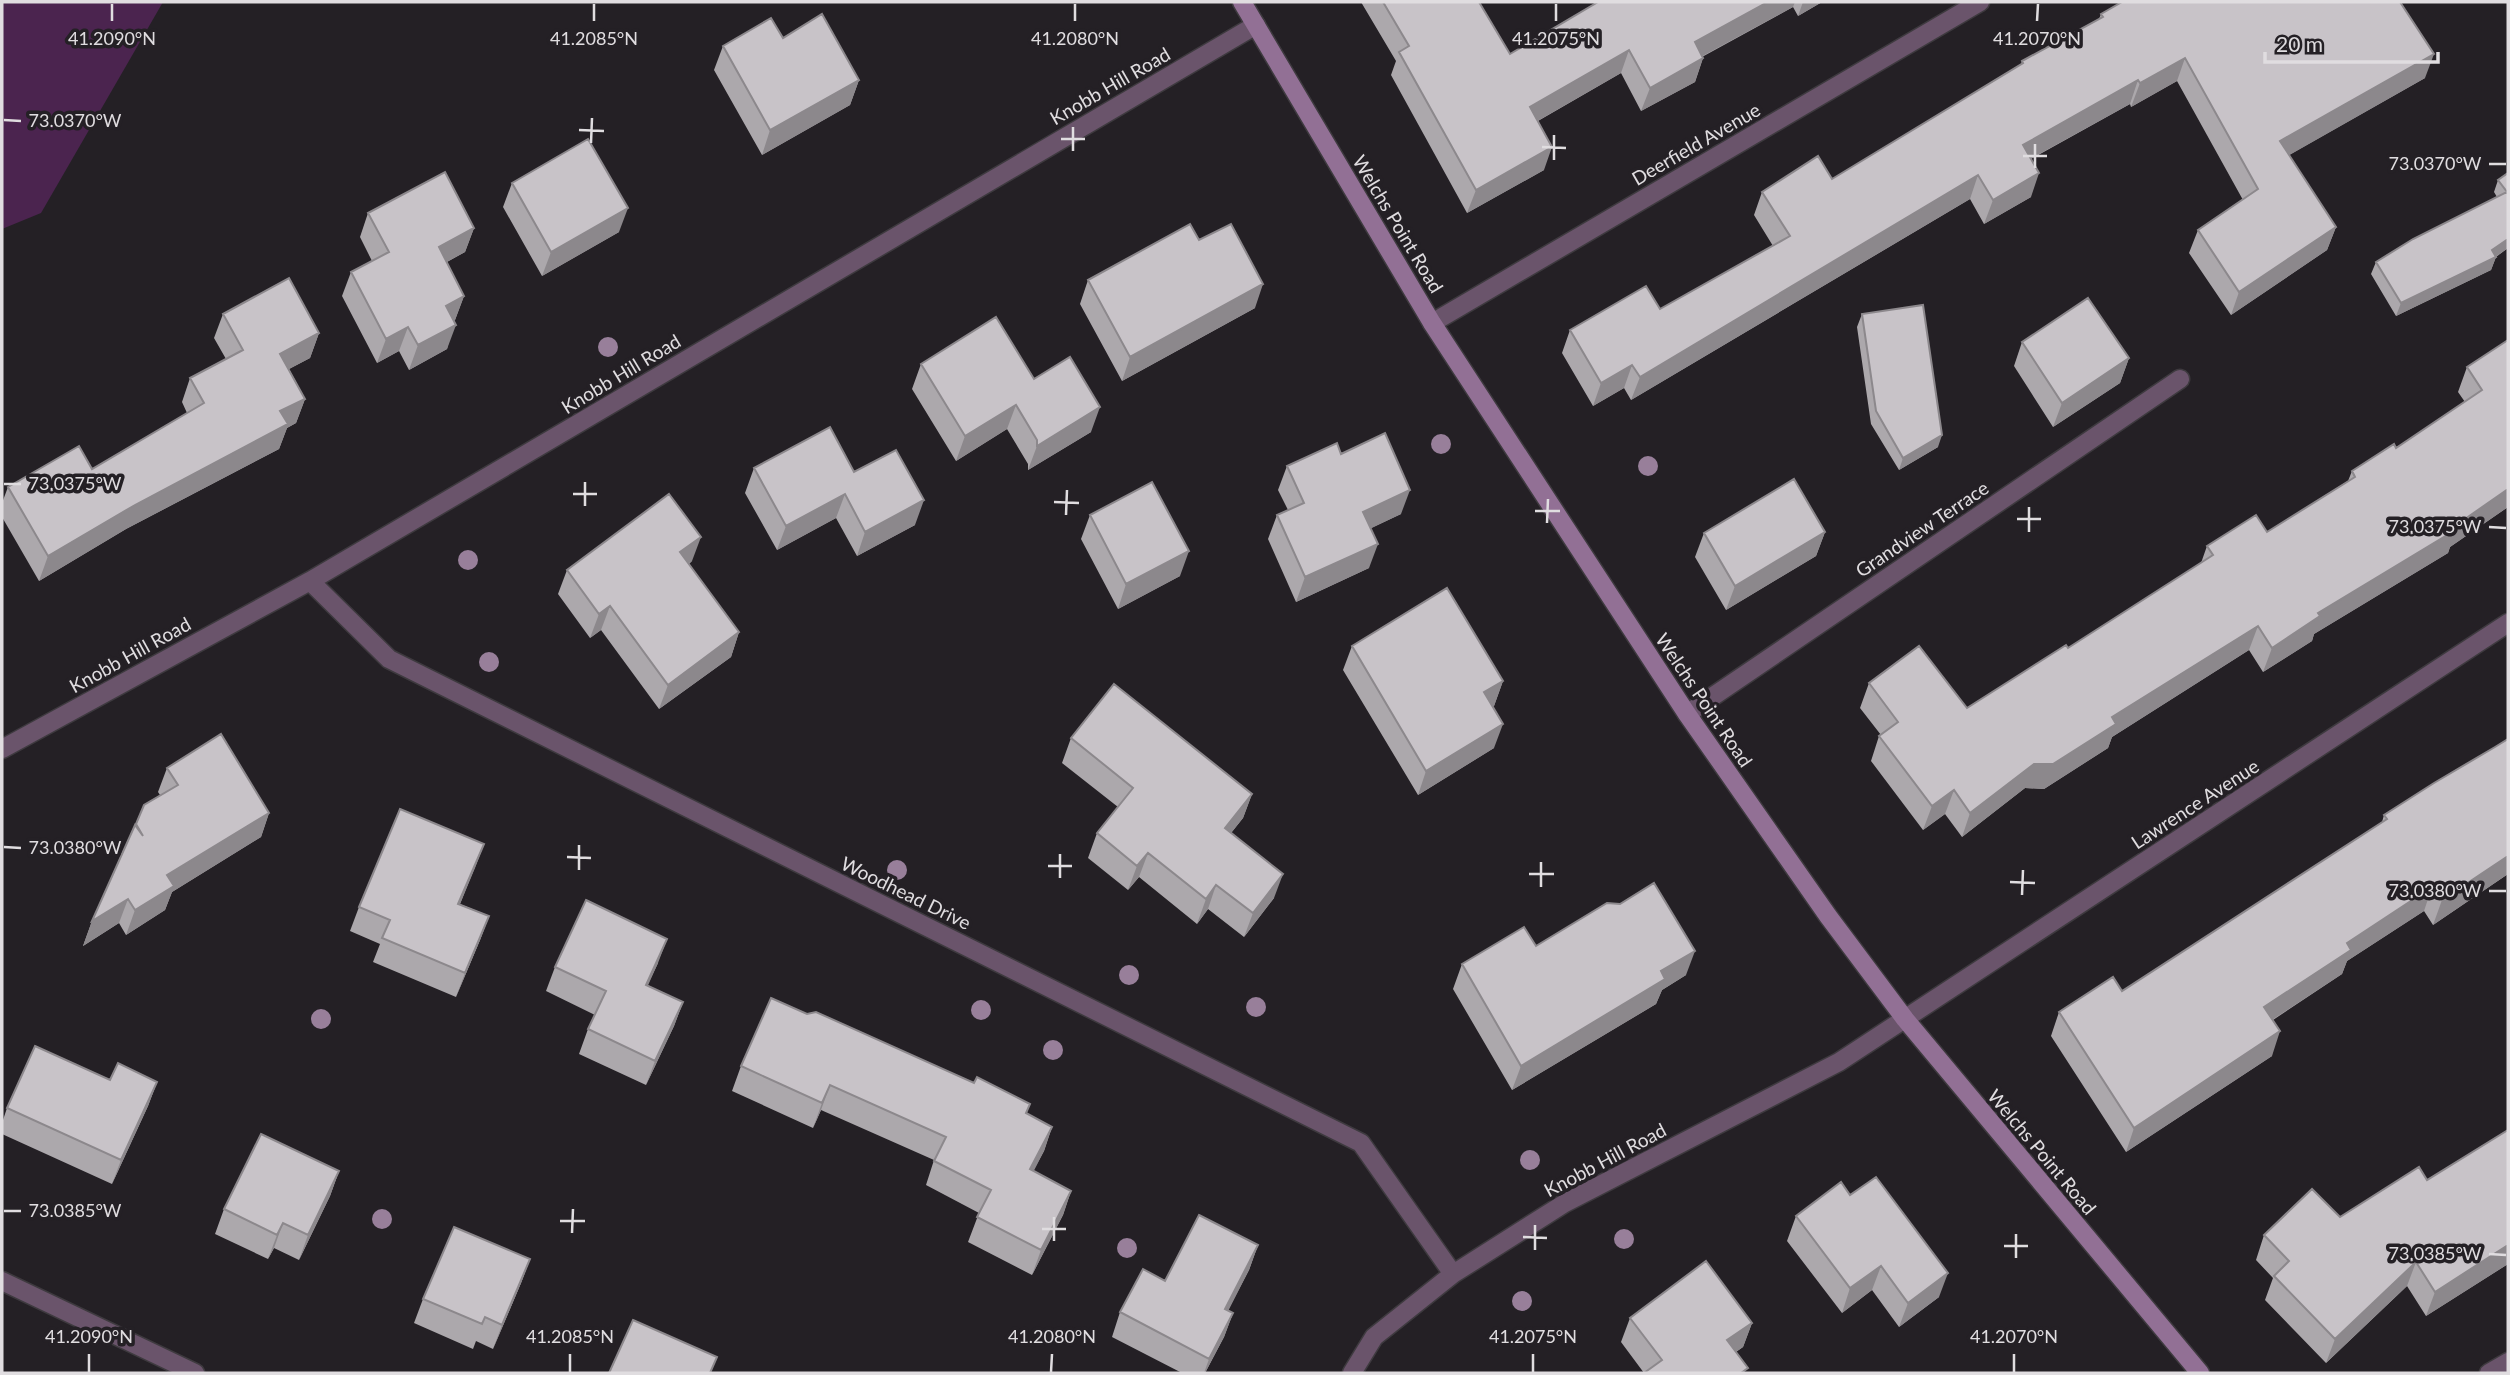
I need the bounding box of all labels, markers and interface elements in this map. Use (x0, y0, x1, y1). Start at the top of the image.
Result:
scale bar (2265, 21, 2438, 65)
text: 41.2090°N (68, 27, 156, 49)
text: 41.2085°N (550, 27, 638, 49)
text: 41.2080°N (1031, 27, 1119, 49)
text: 41.2075°N (1512, 27, 1600, 49)
text: 41.2070°N (1993, 27, 2081, 49)
text: 20 m (2276, 31, 2323, 56)
street label: Knobb Hill Road (1046, 42, 1174, 129)
street label: Deerfield Avenue (1627, 97, 1764, 190)
text: 73.0370°W (29, 109, 122, 131)
street label: Welchs Point Road (1348, 151, 1449, 297)
text: 73.0370°W (2389, 152, 2482, 174)
street label: Knobb Hill Road (557, 329, 685, 418)
text: 73.0375°W (29, 472, 122, 494)
street label: Grandview Terrace (1851, 476, 1993, 582)
text: 73.0375°W (2389, 515, 2482, 537)
street label: Knobb Hill Road (65, 612, 194, 697)
street label: Welchs Point Road (1651, 628, 1758, 771)
street label: Lawrence Avenue (2127, 754, 2263, 853)
text: 73.0380°W (29, 836, 122, 858)
street label: Woodhead Drive (838, 851, 975, 934)
text: 73.0380°W (2389, 879, 2482, 901)
street label: Welchs Point Road (1983, 1084, 2101, 1219)
street label: Knobb Hill Road (1540, 1118, 1670, 1201)
text: 73.0385°W (29, 1199, 122, 1221)
text: 73.0385°W (2389, 1242, 2482, 1264)
text: 41.2090°N (45, 1325, 133, 1347)
text: 41.2085°N (526, 1325, 614, 1347)
text: 41.2080°N (1008, 1325, 1096, 1347)
text: 41.2075°N (1489, 1325, 1577, 1347)
text: 41.2070°N (1970, 1325, 2058, 1347)

